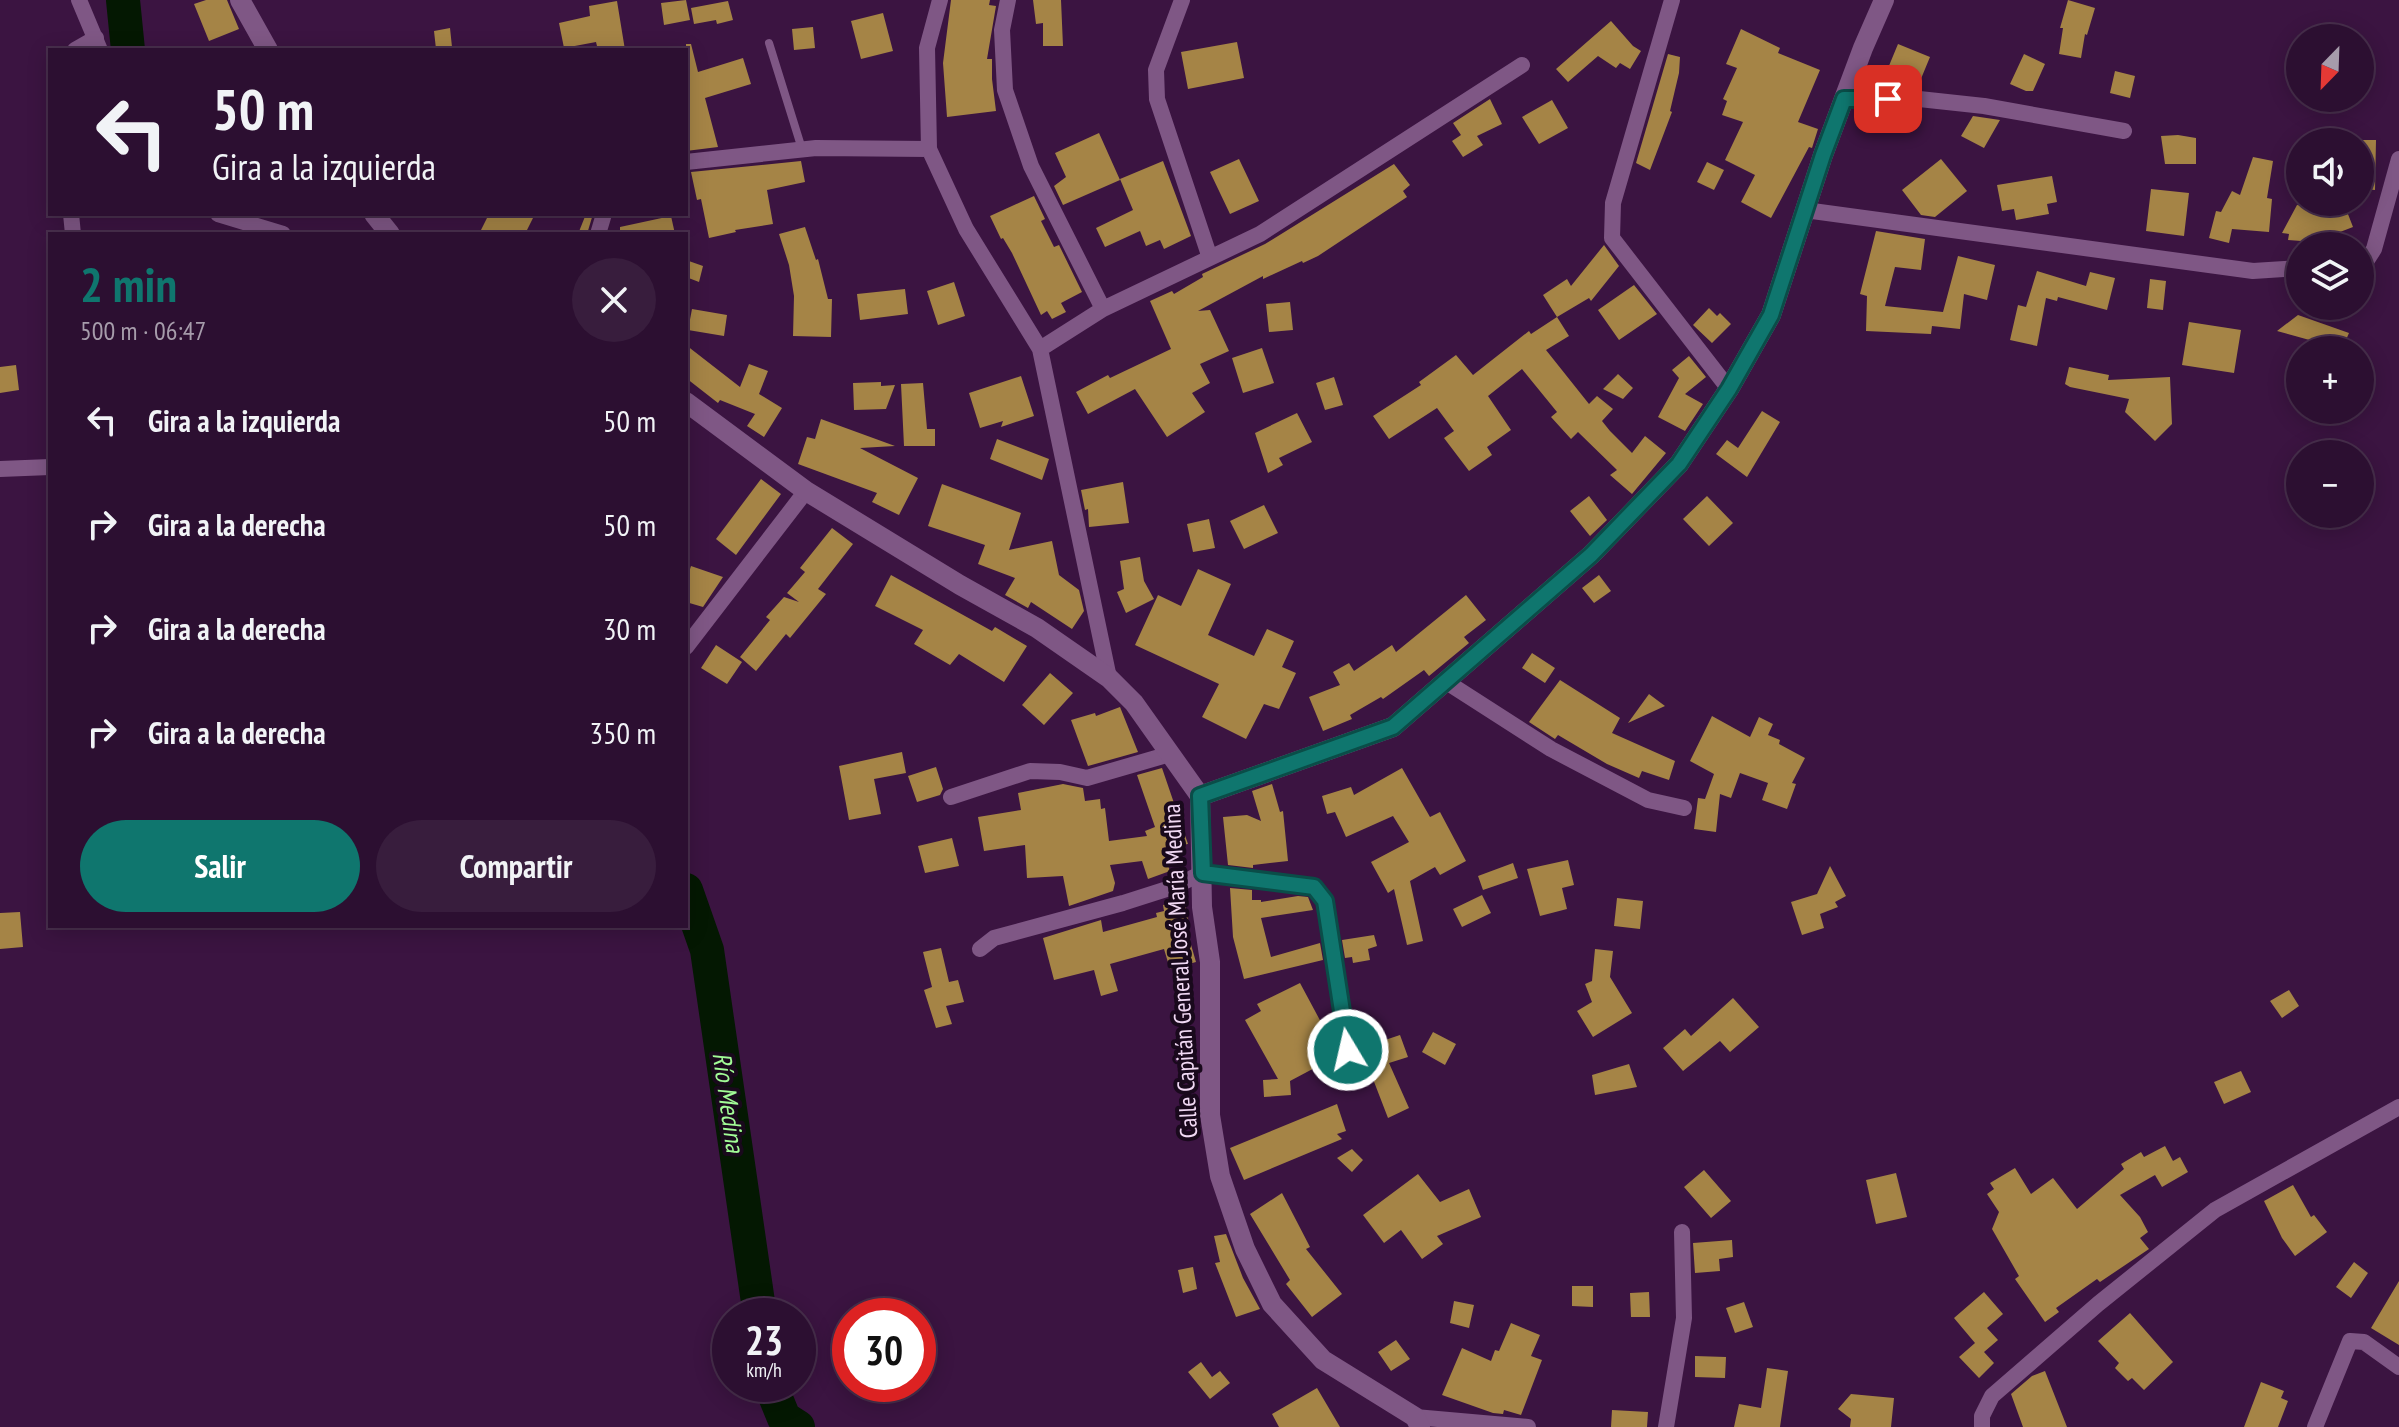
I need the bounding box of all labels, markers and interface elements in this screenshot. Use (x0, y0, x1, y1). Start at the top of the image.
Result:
north arrow (2286, 24, 2374, 112)
map controls (2286, 24, 2374, 528)
pin (1854, 65, 1922, 133)
text: 50 m (212, 73, 314, 145)
icon: arrive (1866, 77, 1910, 121)
icon: left (80, 80, 184, 184)
button: sound (2286, 128, 2374, 216)
text: Gira a la izquierda (212, 143, 436, 190)
button: layers (2286, 232, 2374, 320)
text: 2 min (80, 253, 177, 315)
button: close (572, 258, 656, 342)
text: 500 m · 06:47 (80, 314, 206, 347)
button: + (2286, 336, 2374, 424)
icon: left (80, 398, 124, 442)
text: Gira a la izquierda (148, 401, 340, 440)
text: 50 m (603, 401, 656, 440)
button: − (2286, 440, 2374, 528)
icon: right (80, 502, 124, 546)
text: Gira a la derecha (148, 505, 326, 544)
text: 50 m (603, 505, 656, 544)
icon: right (80, 606, 124, 650)
text: Gira a la derecha (148, 609, 326, 648)
text: 30 m (603, 609, 656, 648)
icon: right (80, 710, 124, 754)
text: Gira a la derecha (148, 713, 326, 752)
text: 350 m (590, 713, 656, 752)
street label: Calle Capitán General José María Medina (1156, 803, 1204, 1139)
button: Salir (80, 820, 360, 912)
button: Compartir (376, 820, 656, 912)
position arrow (1306, 1008, 1390, 1092)
water label: Río Medina (706, 1050, 753, 1156)
speed limit sign: 30 (832, 1298, 936, 1402)
text: 23 (745, 1314, 783, 1366)
text: km/h (746, 1357, 782, 1383)

